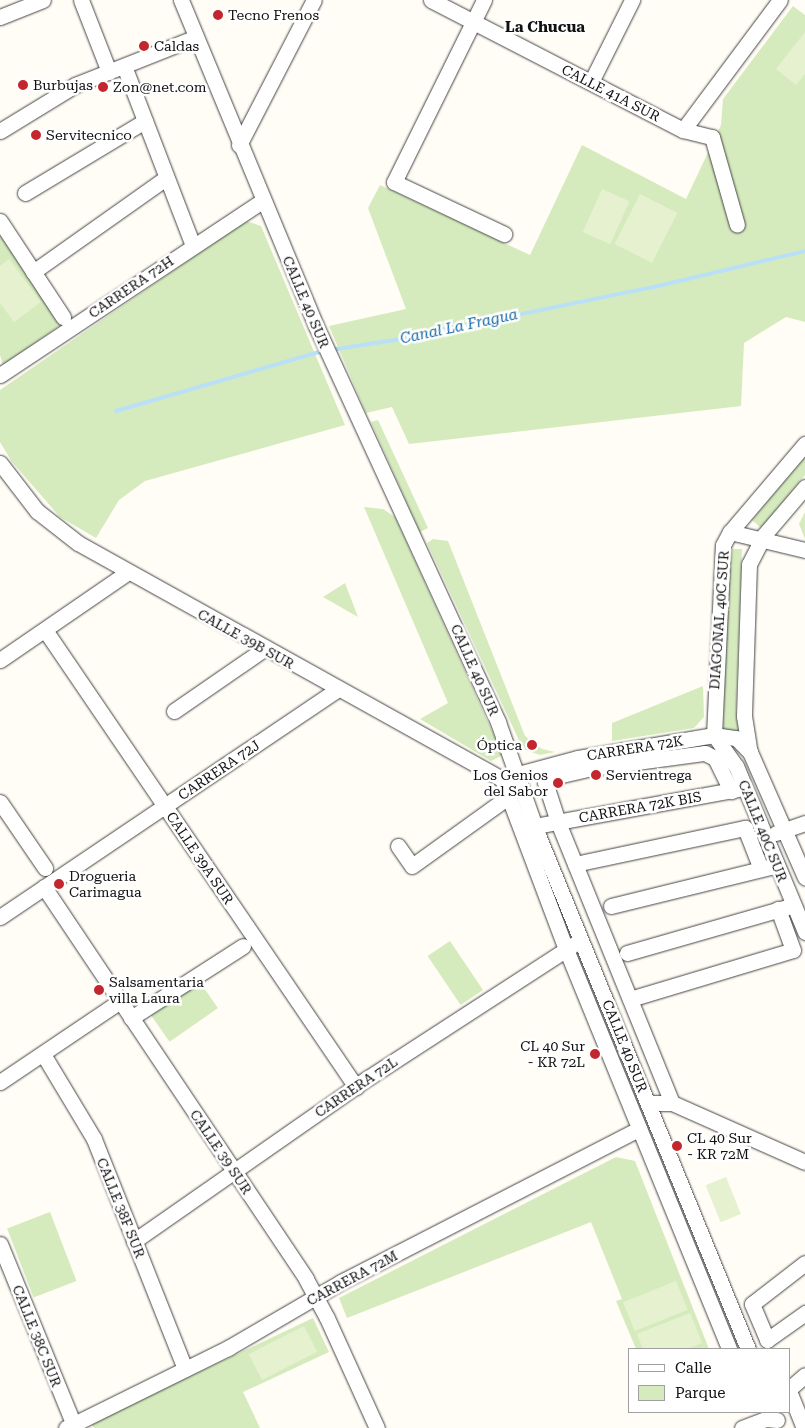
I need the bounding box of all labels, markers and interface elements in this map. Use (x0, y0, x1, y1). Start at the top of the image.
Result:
place label: Tecno Frenos (228, 7, 319, 23)
marker: Tecno Frenos (212, 9, 224, 21)
district label: La Chucua (505, 19, 585, 37)
place label: Caldas (154, 38, 199, 54)
marker: Caldas (138, 40, 150, 52)
street label: CALLE 41A SUR (559, 61, 663, 125)
place label: Burbujas (33, 77, 93, 93)
marker: Burbujas (17, 79, 29, 91)
place label: Zon@net.com (113, 79, 207, 95)
marker: Zon@net.com (97, 81, 109, 93)
place label: Servitecnico (46, 127, 132, 143)
marker: Servitecnico (30, 129, 42, 141)
street label: CARRERA 72H (85, 252, 177, 322)
street label: CALLE 40 SUR (279, 253, 333, 351)
water label: Canal La Fragua (399, 306, 519, 348)
street label: DIAGONAL 40C SUR (706, 550, 732, 690)
street label: CALLE 39B SUR (195, 606, 297, 672)
street label: CALLE 40 SUR (447, 622, 503, 718)
street label: CARRERA 72K (586, 732, 684, 764)
street label: CARRERA 72J (175, 736, 263, 804)
place label: Óptica (477, 737, 522, 753)
marker: Óptica (526, 739, 538, 751)
place label: Los Genios del Sabor (473, 767, 548, 800)
place label: Servientrega (606, 767, 692, 783)
marker: Servientrega (590, 769, 602, 781)
marker: Los Genios del Sabor (552, 777, 564, 789)
street label: CALLE 40C SUR (735, 778, 791, 884)
street label: CARRERA 72K BIS (577, 788, 703, 826)
street label: CALLE 39A SUR (163, 808, 237, 908)
place label: Drogueria Carimagua (69, 868, 141, 900)
marker: Drogueria Carimagua (53, 878, 65, 890)
place label: Salsamentaria villa Laura (109, 974, 204, 1006)
marker: Salsamentaria villa Laura (93, 984, 105, 996)
street label: CALLE 40 SUR (599, 997, 651, 1095)
place label: CL 40 Sur - KR 72L (520, 1038, 585, 1070)
marker: CL 40 Sur - KR 72L (589, 1048, 601, 1060)
street label: CARRERA 72L (312, 1053, 400, 1121)
street label: CALLE 39 SUR (187, 1107, 255, 1197)
place label: CL 40 Sur - KR 72M (687, 1130, 752, 1162)
marker: CL 40 Sur - KR 72M (671, 1140, 683, 1152)
street label: CALLE 38F SUR (93, 1155, 149, 1261)
street label: CARRERA 72M (304, 1247, 400, 1309)
street label: CALLE 38C SUR (9, 1283, 65, 1389)
legend (628, 1348, 790, 1413)
text: Calle (675, 1359, 711, 1377)
text: Parque (675, 1384, 726, 1402)

